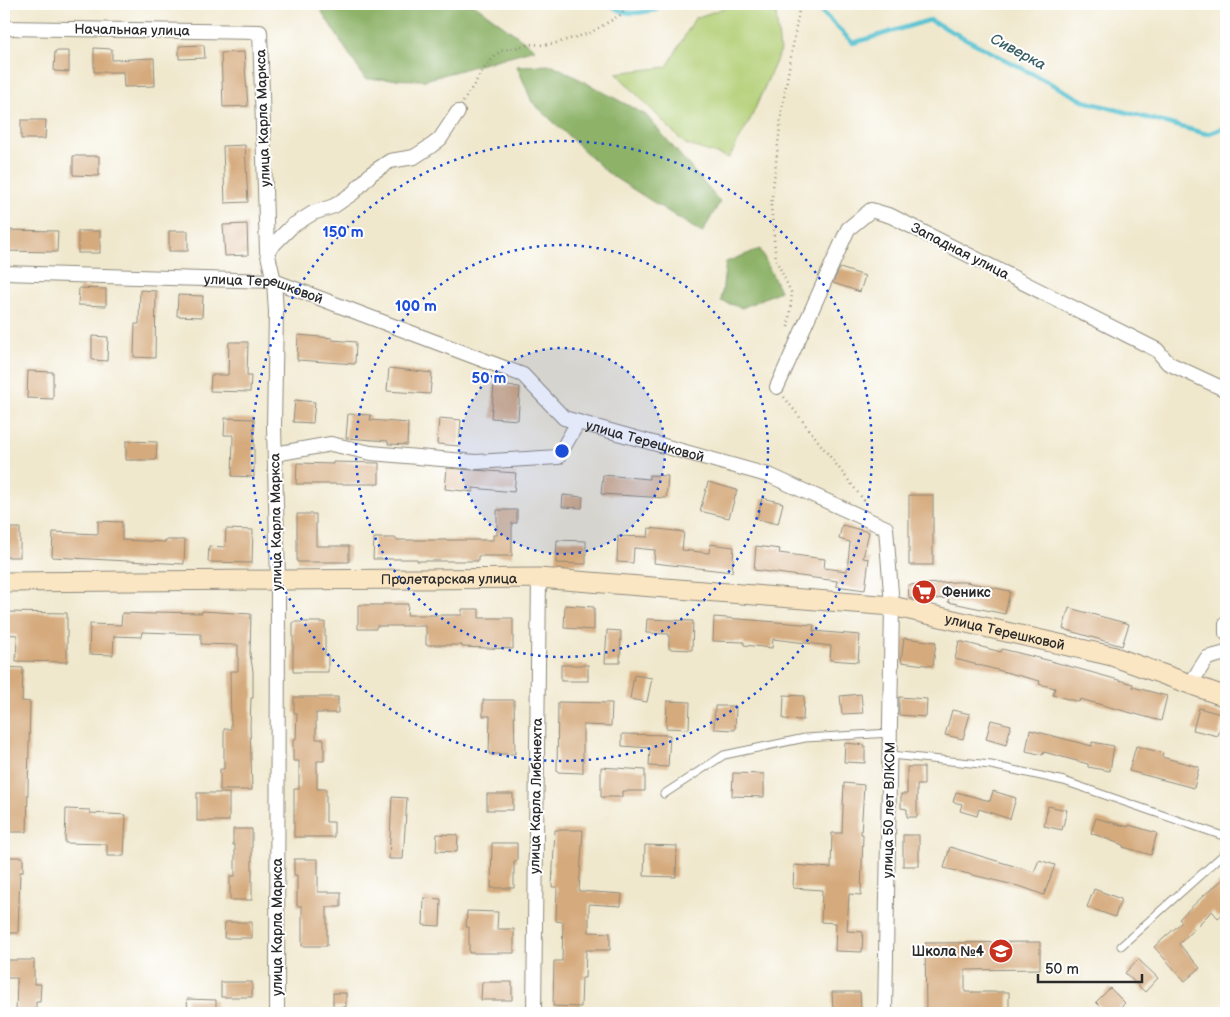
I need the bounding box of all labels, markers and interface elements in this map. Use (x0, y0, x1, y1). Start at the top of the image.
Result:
street label: Начальная улица (74, 20, 191, 40)
water label: Сиверка (987, 30, 1049, 75)
street label: улица Карла Маркса (252, 48, 274, 187)
street label: Западная улица (908, 219, 1013, 283)
text: 150 m (322, 223, 364, 242)
street label: улица Терешковой (204, 270, 326, 307)
text: 100 m (395, 297, 437, 316)
text: 50 m (472, 369, 507, 388)
street label: улица Терешковой (584, 416, 706, 465)
centre of rings (553, 442, 571, 460)
street label: улица Карла Маркса (266, 452, 286, 591)
street label: Пролетарская улица (381, 570, 518, 588)
supermarket icon: Феникс (911, 579, 937, 605)
place label: Феникс (942, 584, 991, 601)
street label: улица Терешковой (944, 610, 1066, 654)
street label: улица Карла Либкнехта (526, 717, 546, 874)
street label: улица 50 лет ВЛКСМ (879, 742, 899, 878)
street label: улица Карла Маркса (269, 857, 286, 996)
school or university icon: Школа №4 (988, 938, 1014, 964)
place label: Школа №4 (912, 943, 985, 960)
scale bar (1038, 952, 1141, 984)
text: 50 m (1045, 960, 1079, 979)

